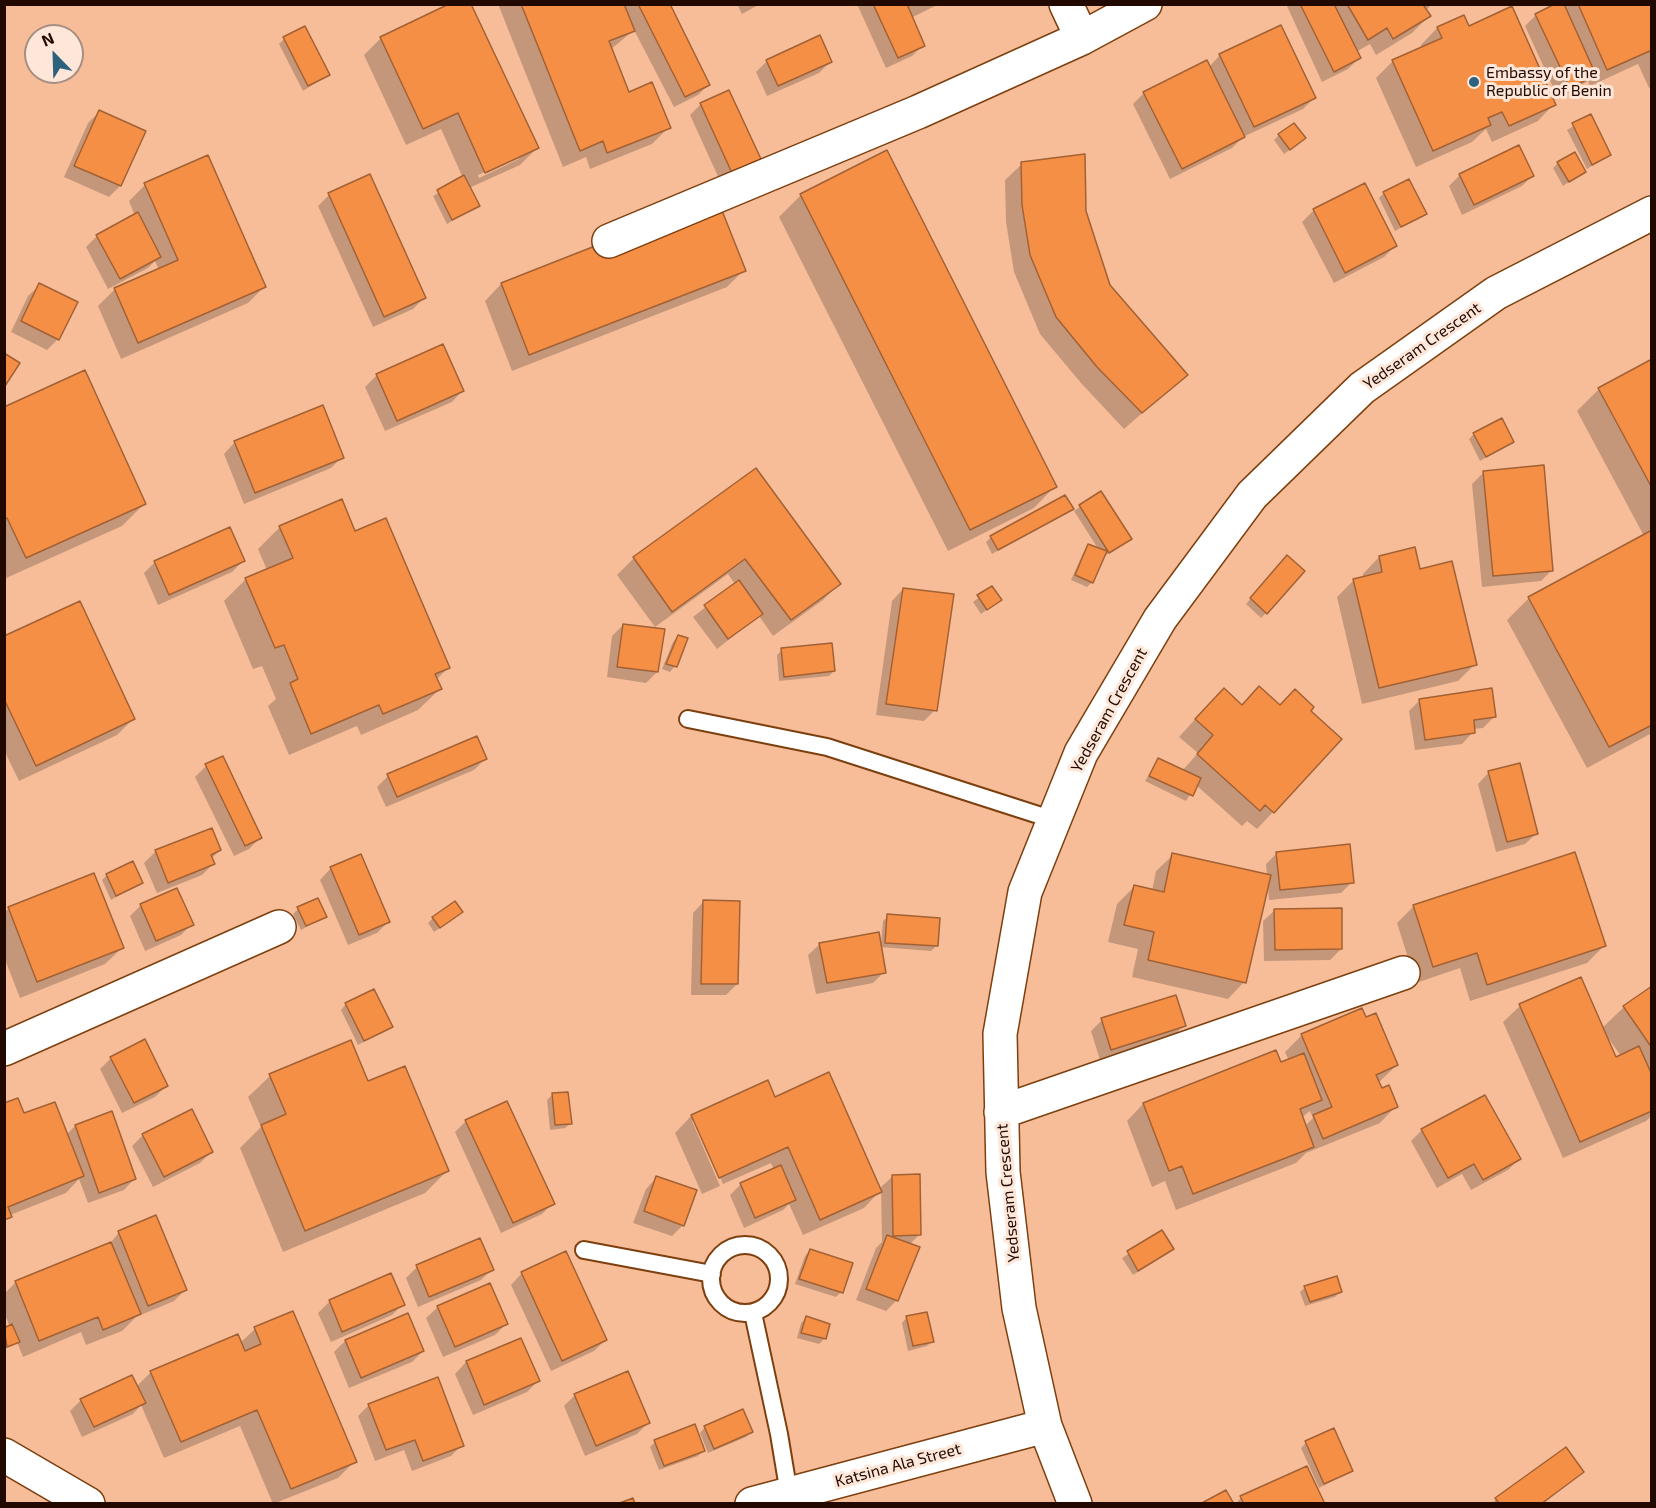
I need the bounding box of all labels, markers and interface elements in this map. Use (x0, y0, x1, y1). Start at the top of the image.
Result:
north arrow (24, 24, 84, 84)
text: N (39, 28, 57, 50)
place label: Embassy of the Republic of Benin (1486, 63, 1612, 101)
marker: Embassy of the Republic of Benin (1467, 75, 1481, 89)
street label: Yedseram Crescent (1360, 298, 1484, 394)
street label: Yedseram Crescent (1067, 645, 1151, 775)
street label: Yedseram Crescent (992, 1123, 1024, 1263)
street label: Katsina Ala Street (833, 1439, 963, 1491)

